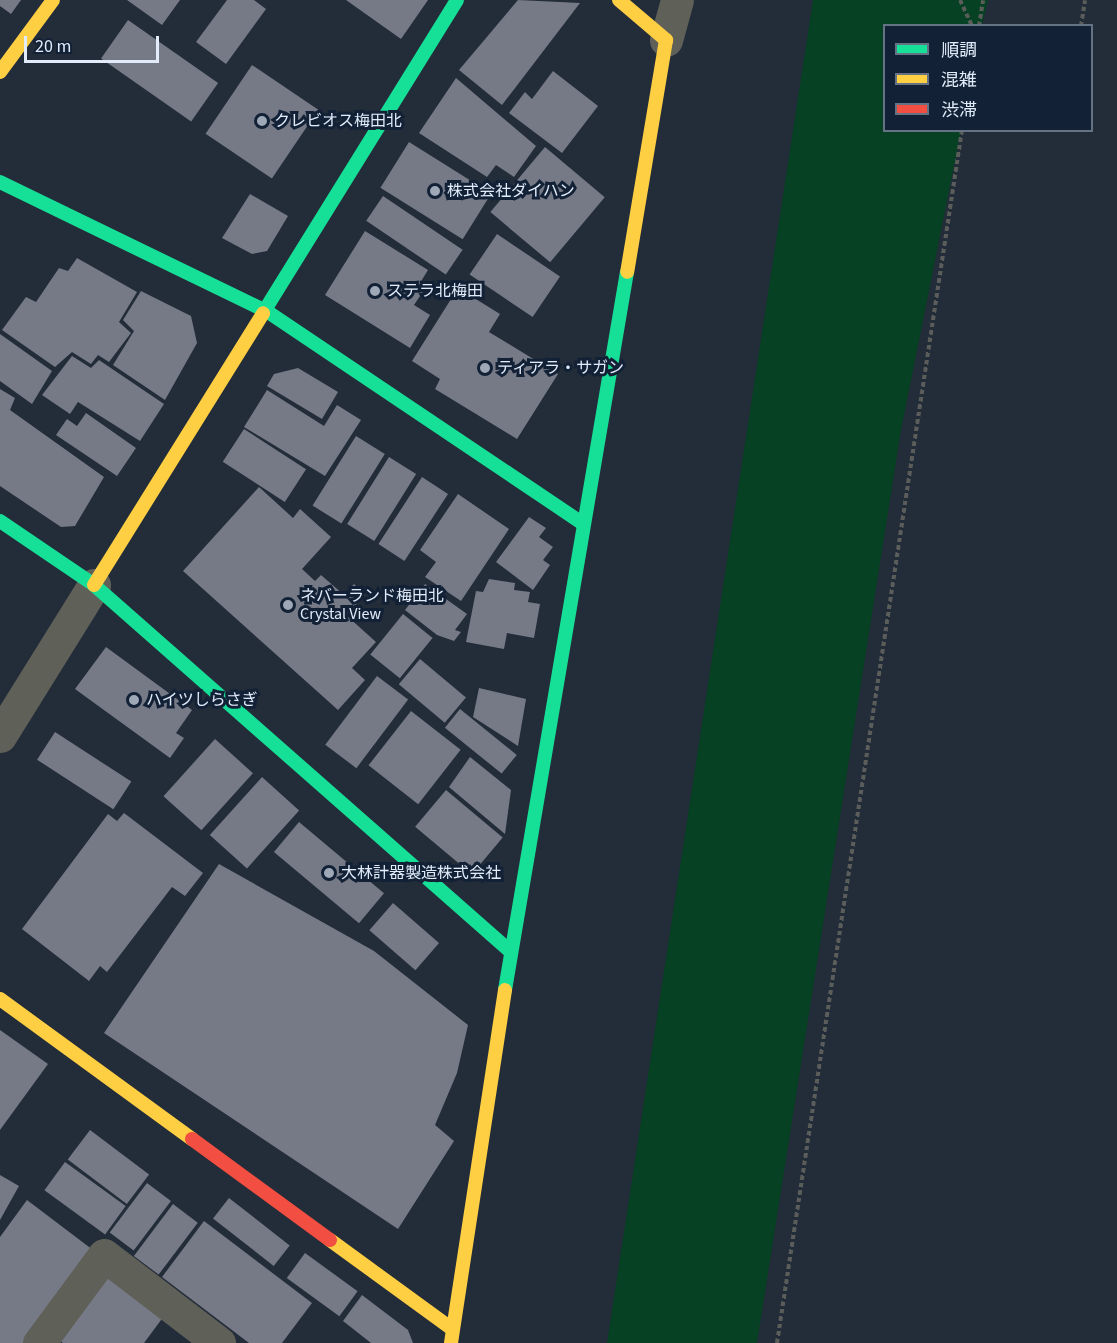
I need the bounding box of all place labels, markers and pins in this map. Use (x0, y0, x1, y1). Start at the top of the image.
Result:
place label: クレビオス梅田北 (274, 111, 402, 131)
marker: クレビオス梅田北 (255, 114, 269, 128)
place label: 株式会社ダイハン (447, 181, 575, 201)
marker: 株式会社ダイハン (428, 184, 442, 198)
place label: ステラ北梅田 (387, 281, 483, 301)
marker: ステラ北梅田 (368, 284, 382, 298)
place label: ティアラ・サガン (497, 358, 625, 378)
marker: ティアラ・サガン (478, 361, 492, 375)
place label: ネバーランド梅田北 Crystal View (300, 586, 444, 624)
marker: ネバーランド梅田北 Crystal View (281, 598, 295, 612)
place label: ハイツしらさぎ (146, 690, 258, 710)
marker: ハイツしらさぎ (127, 693, 141, 707)
place label: 大林計器製造株式会社 (341, 863, 501, 883)
marker: 大林計器製造株式会社 (322, 866, 336, 880)

